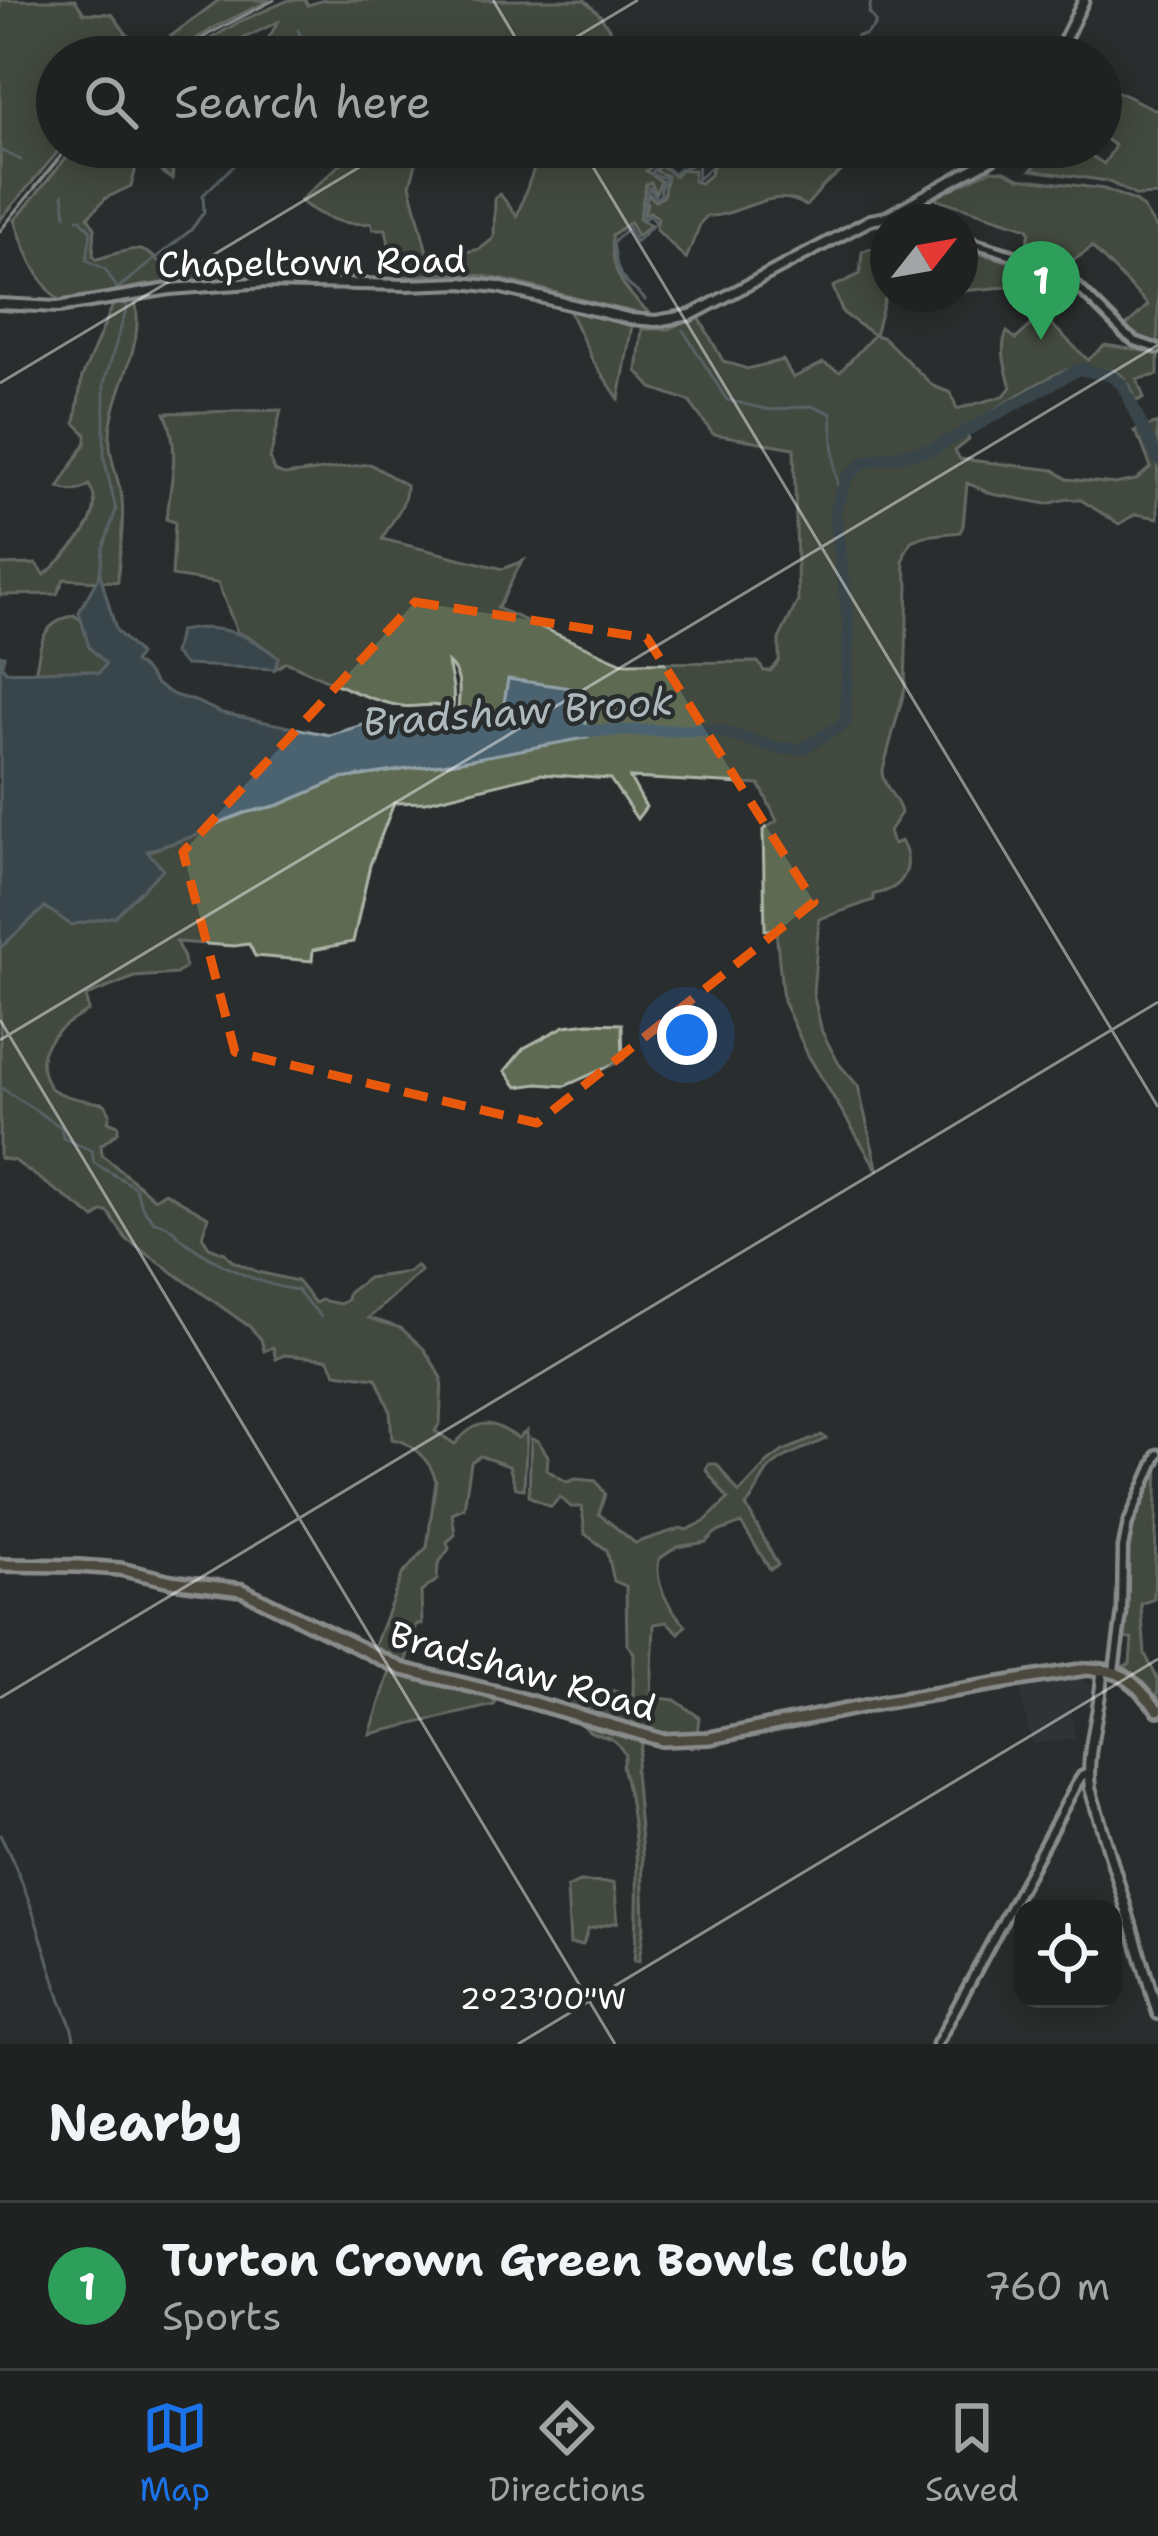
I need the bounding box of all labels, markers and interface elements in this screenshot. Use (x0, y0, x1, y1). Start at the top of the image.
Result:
search box (36, 36, 1122, 168)
icon: search (78, 69, 144, 135)
text: Search here (174, 72, 431, 132)
north arrow (870, 204, 978, 312)
street label: Chapeltown Road (157, 235, 467, 289)
pin: 1 (1002, 241, 1080, 340)
water label: Bradshaw Brook (361, 674, 675, 748)
your location (657, 1005, 717, 1065)
street label: Bradshaw Road (384, 1610, 662, 1732)
map controls (1014, 1900, 1122, 2008)
button: locate (1014, 1900, 1122, 2008)
text: 2°23'00"W (460, 1978, 626, 2019)
text: Nearby (48, 2088, 243, 2156)
text: Turton Crown Green Bowls Club (162, 2230, 908, 2290)
text: 1 (78, 2260, 96, 2312)
text: 760 m (984, 2260, 1110, 2312)
text: Sports (162, 2290, 282, 2342)
tab: Map (139, 2395, 210, 2512)
tab: Directions (489, 2395, 646, 2512)
tab: Saved (925, 2395, 1019, 2512)

